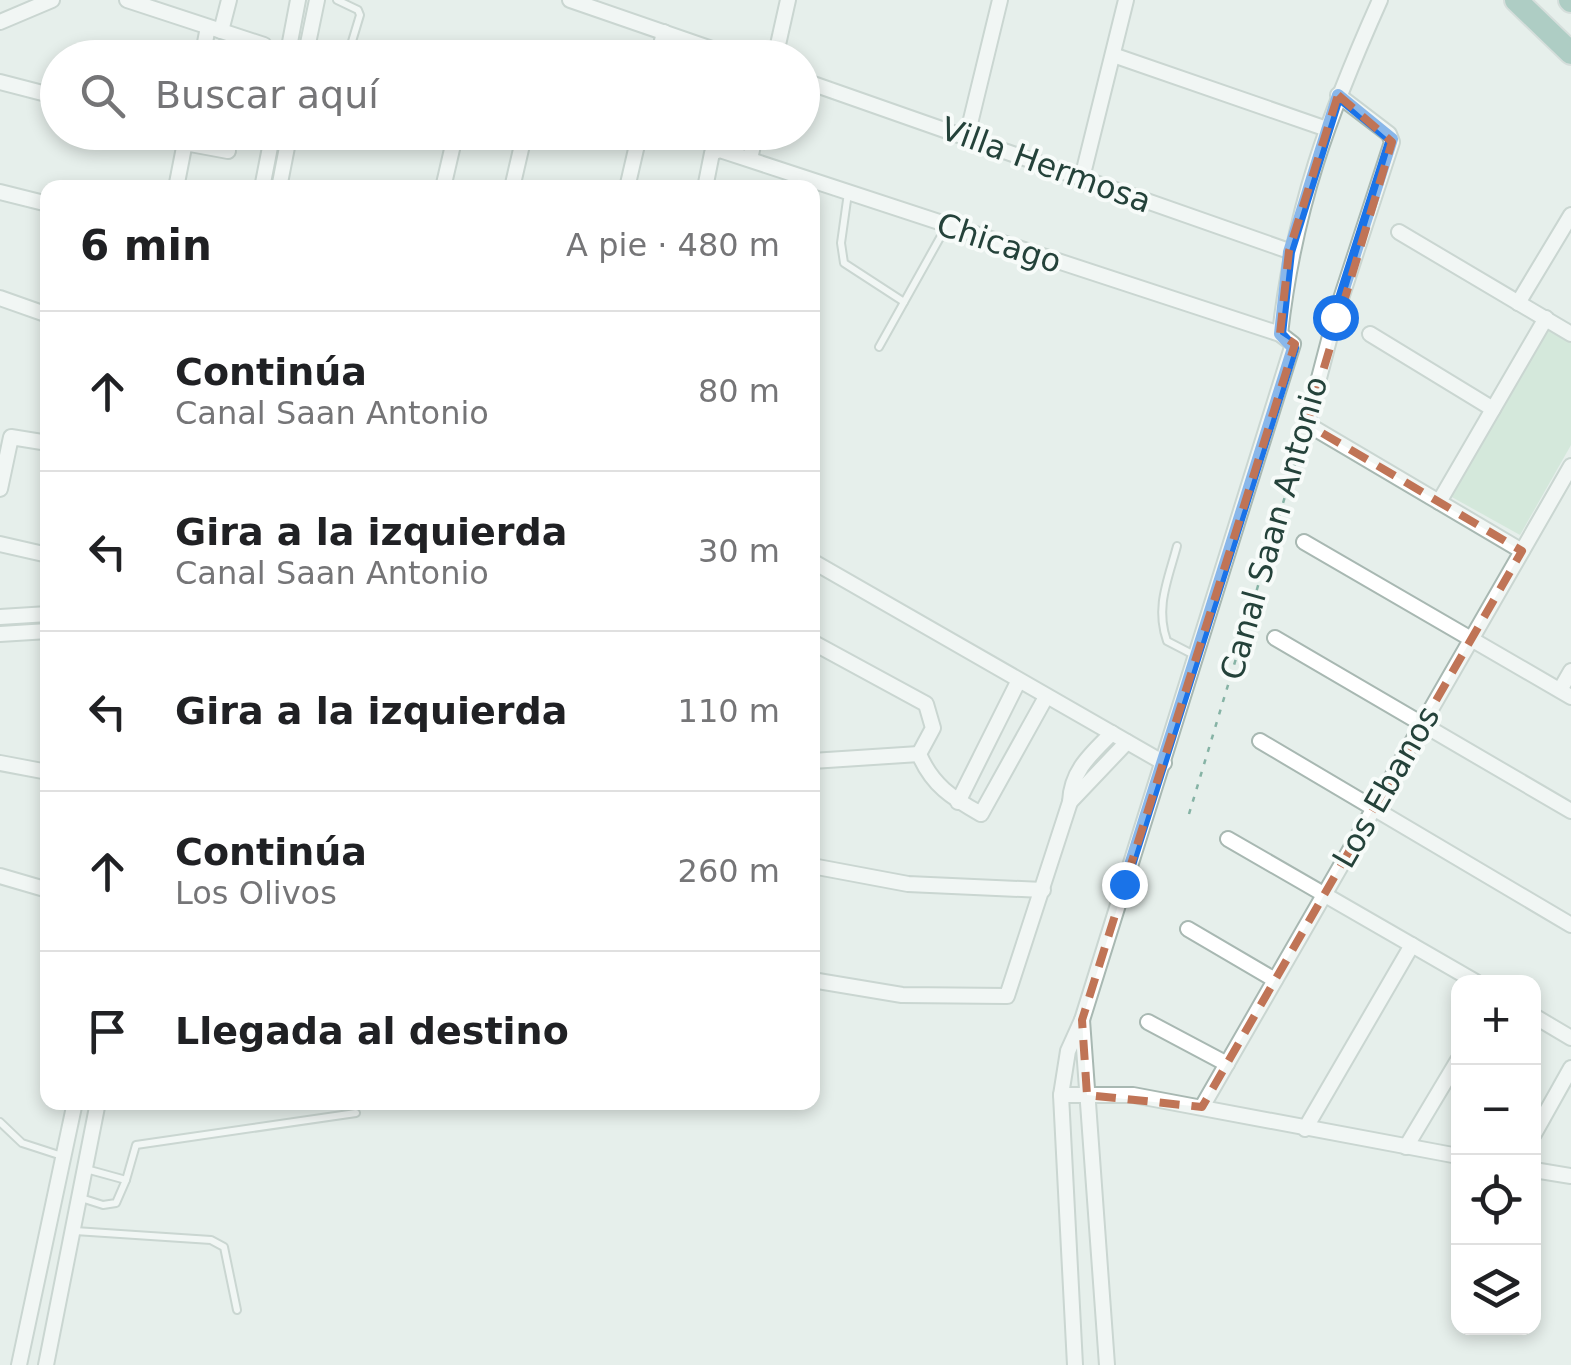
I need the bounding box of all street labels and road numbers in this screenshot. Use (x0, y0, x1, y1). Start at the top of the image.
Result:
street label: Villa Hermosa (936, 109, 1156, 221)
street label: Chicago (932, 205, 1066, 281)
street label: Canal Saan Antonio (1212, 372, 1336, 684)
street label: Los Ebanos (1324, 699, 1448, 875)

